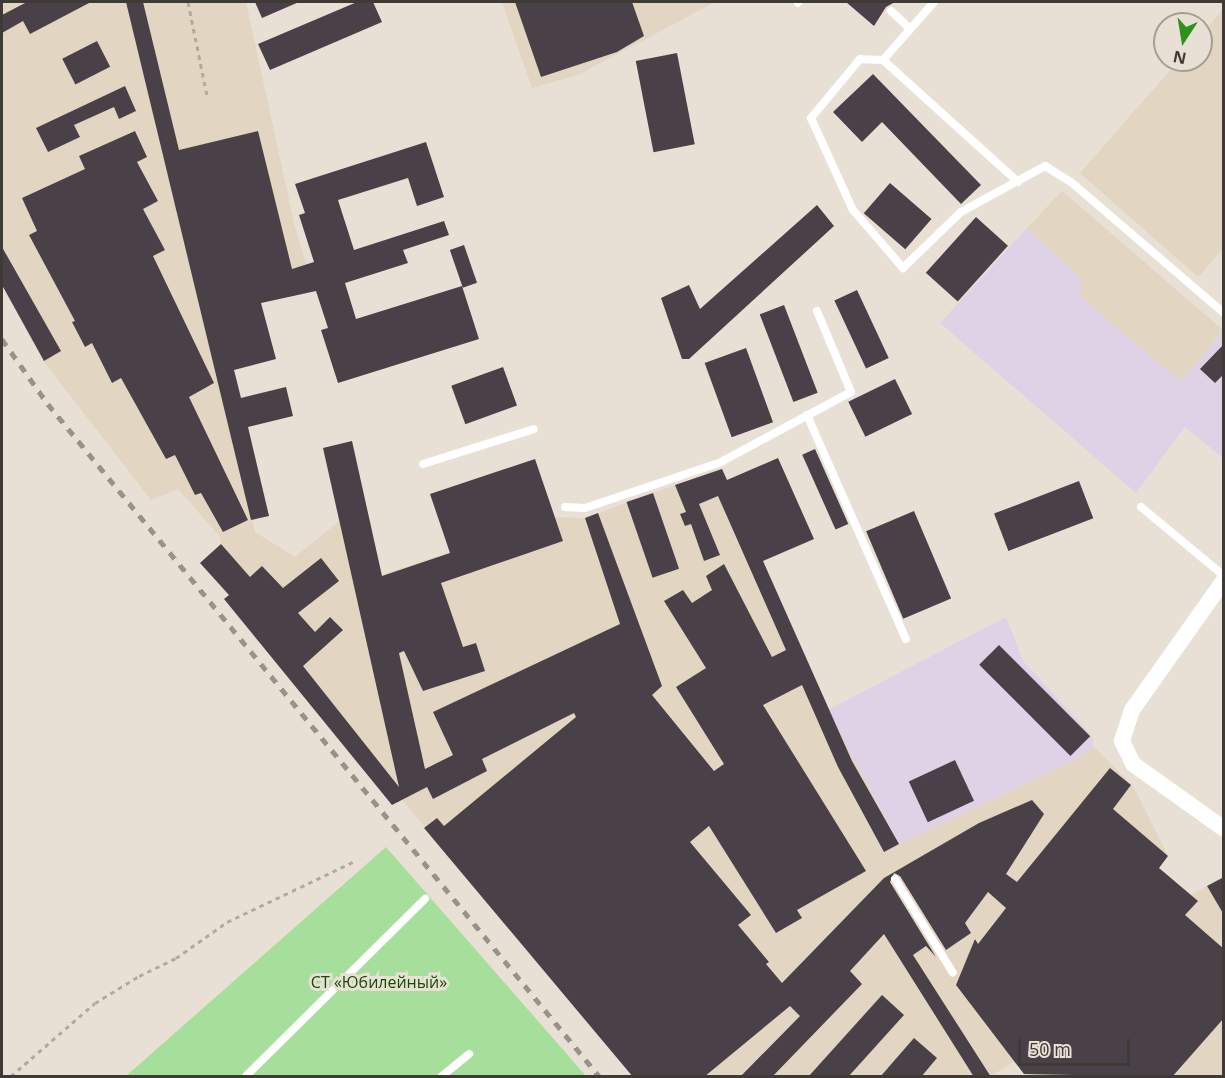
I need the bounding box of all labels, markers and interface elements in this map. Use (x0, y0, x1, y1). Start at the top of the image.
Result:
north arrow (1153, 12, 1213, 72)
text: N (1171, 46, 1188, 70)
park label: СТ «Юбилейный» (311, 972, 447, 992)
scale bar (1021, 1027, 1134, 1065)
text: 50 m (1029, 1037, 1071, 1061)

